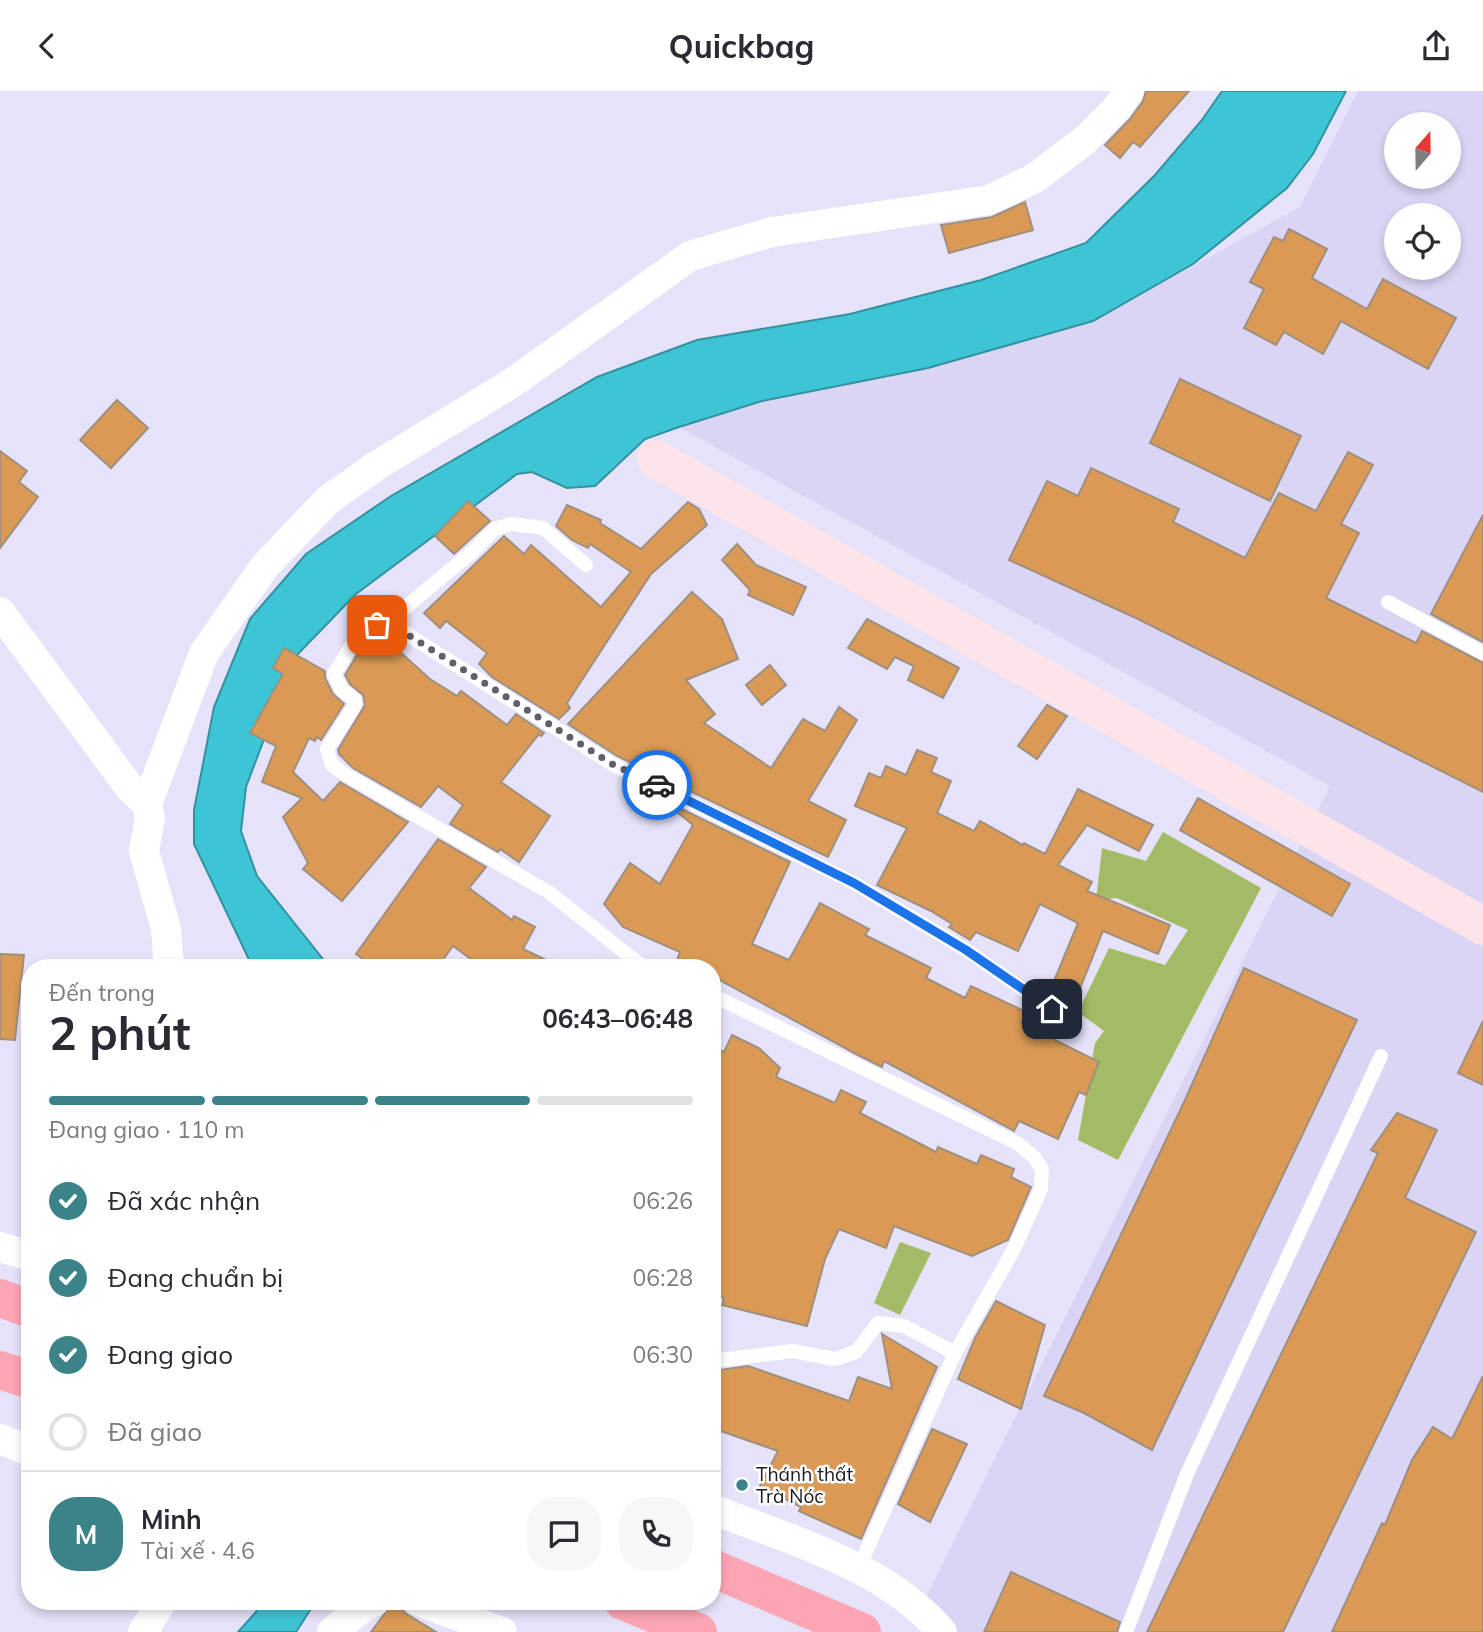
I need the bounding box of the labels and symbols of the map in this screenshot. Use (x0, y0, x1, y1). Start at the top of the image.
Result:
north arrow (1384, 112, 1461, 189)
pin (347, 595, 407, 655)
courier (622, 750, 692, 820)
pin (1022, 979, 1082, 1039)
place label: Thánh thất Trà Nóc (756, 1462, 853, 1508)
marker: Thánh thất Trà Nóc (734, 1477, 750, 1493)

